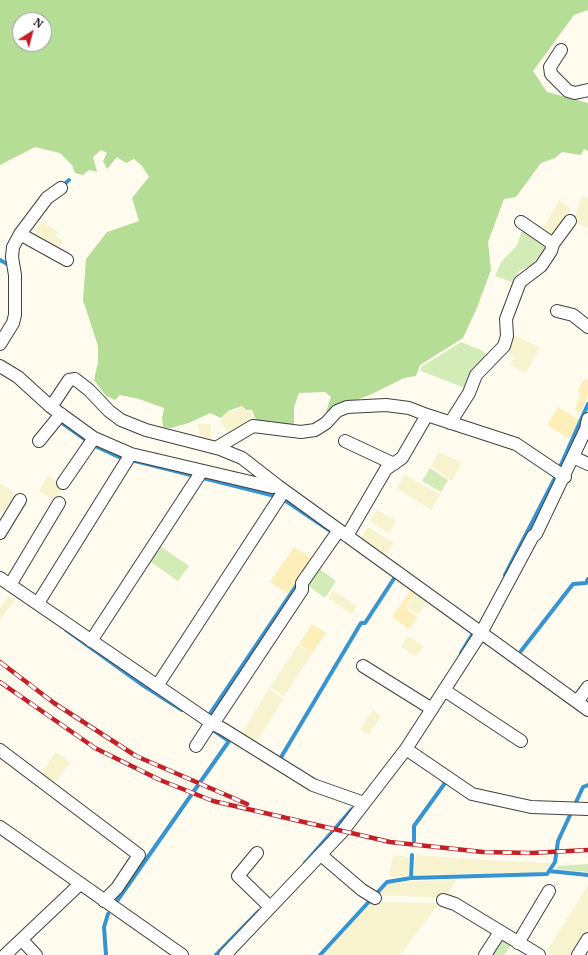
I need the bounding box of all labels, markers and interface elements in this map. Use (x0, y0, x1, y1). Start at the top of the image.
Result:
north arrow (12, 12, 52, 52)
text: N (31, 15, 46, 31)

